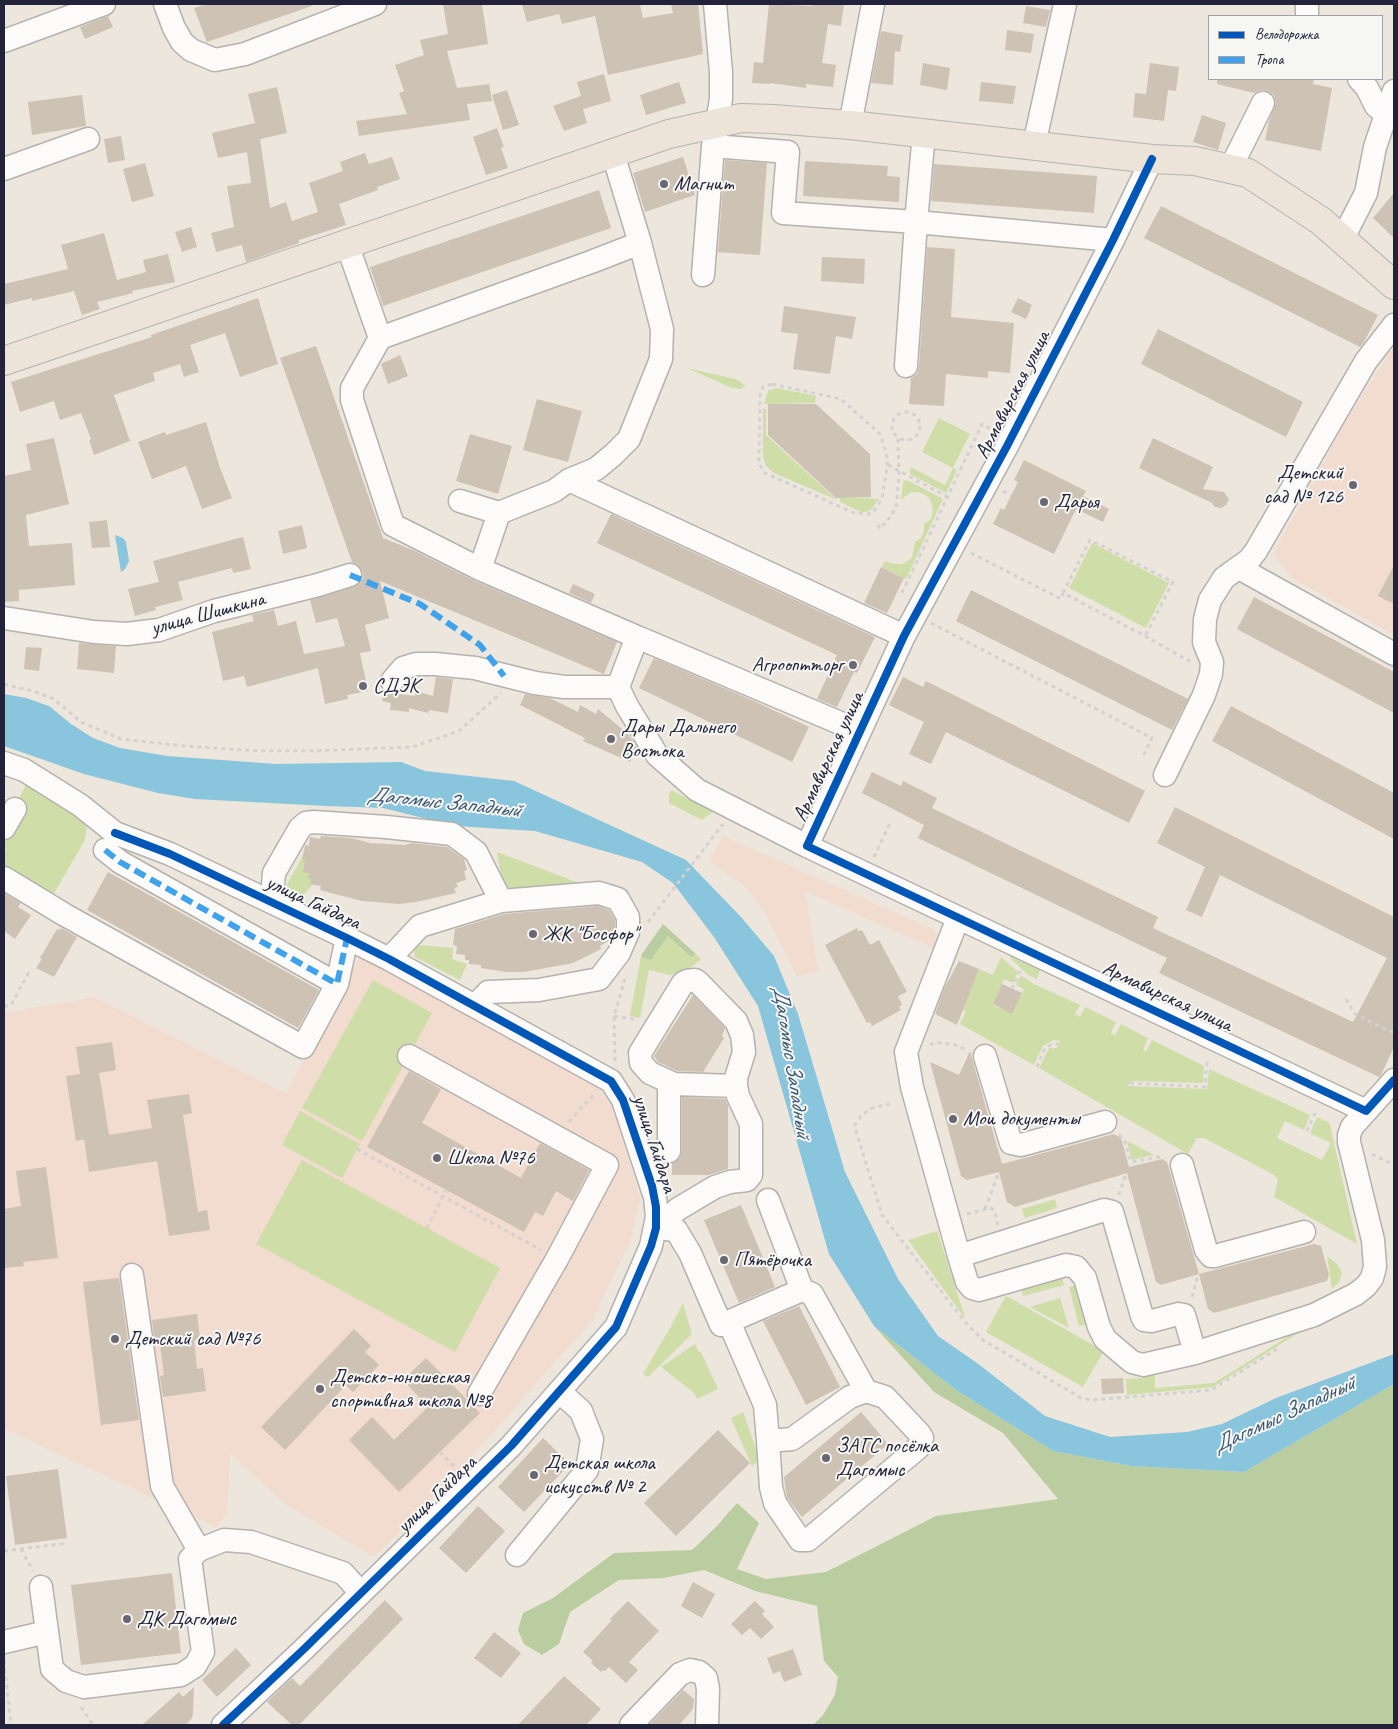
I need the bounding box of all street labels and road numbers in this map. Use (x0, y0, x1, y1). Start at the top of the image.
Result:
street label: Армавирская улица (970, 327, 1056, 463)
street label: улица Шишкина (148, 587, 268, 641)
street label: Армавирская улица (788, 688, 870, 826)
street label: улица Гайдара (262, 870, 364, 936)
street label: Армавирская улица (1098, 956, 1236, 1038)
street label: улица Гайдара (626, 1092, 682, 1196)
street label: улица Гайдара (392, 1451, 482, 1539)

